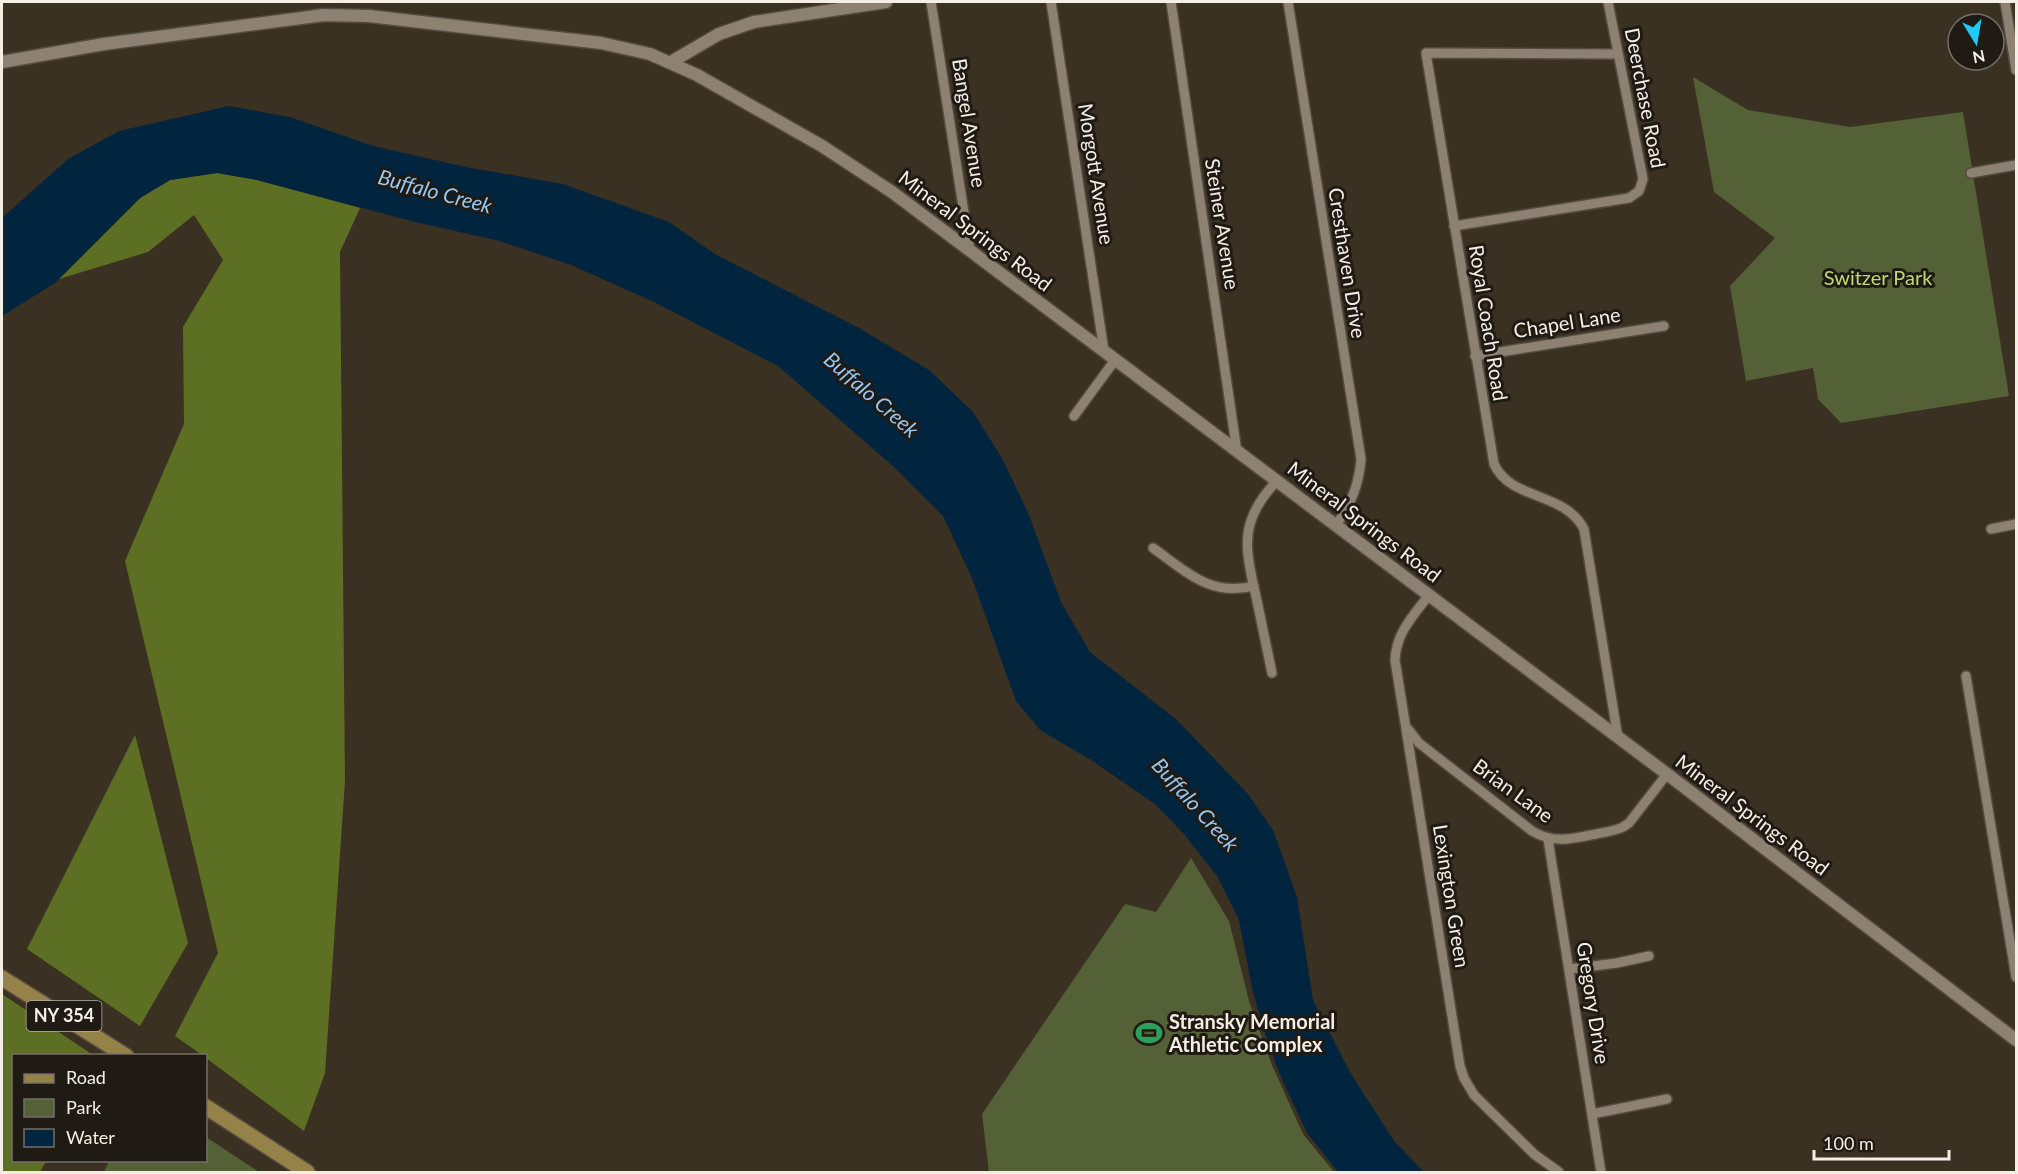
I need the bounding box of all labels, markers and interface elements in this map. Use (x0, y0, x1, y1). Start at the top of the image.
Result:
north arrow (1946, 12, 2006, 72)
street label: Deerchase Road (1621, 26, 1671, 170)
text: N (1971, 47, 1987, 68)
street label: Bangel Avenue (948, 57, 992, 189)
street label: Morgott Avenue (1074, 102, 1120, 246)
street label: Steiner Avenue (1201, 157, 1245, 291)
water label: Buffalo Creek (376, 163, 496, 218)
street label: Mineral Springs Road (894, 165, 1057, 296)
street label: Cresthaven Drive (1324, 186, 1372, 340)
street label: Royal Coach Road (1465, 243, 1513, 402)
park label: Switzer Park (1824, 265, 1933, 289)
street label: Chapel Lane (1512, 302, 1622, 342)
water label: Buffalo Creek (820, 346, 925, 442)
street label: Mineral Springs Road (1283, 456, 1446, 587)
street label: Mineral Springs Road (1671, 749, 1834, 880)
water label: Buffalo Creek (1148, 752, 1245, 857)
street label: Brian Lane (1469, 753, 1558, 827)
street label: Lexington Green (1429, 823, 1475, 969)
street label: Gregory Drive (1572, 940, 1615, 1066)
road number: NY 354 (26, 1001, 101, 1031)
place label: Stransky Memorial Athletic Complex (1168, 1009, 1335, 1056)
sports icon: Stransky Memorial Athletic Complex (1134, 1018, 1164, 1048)
legend (12, 1054, 207, 1162)
text: Road (66, 1066, 106, 1088)
text: Park (66, 1096, 102, 1118)
scale bar (1814, 1123, 1949, 1161)
text: Water (66, 1126, 115, 1148)
text: 100 m (1823, 1132, 1874, 1154)

